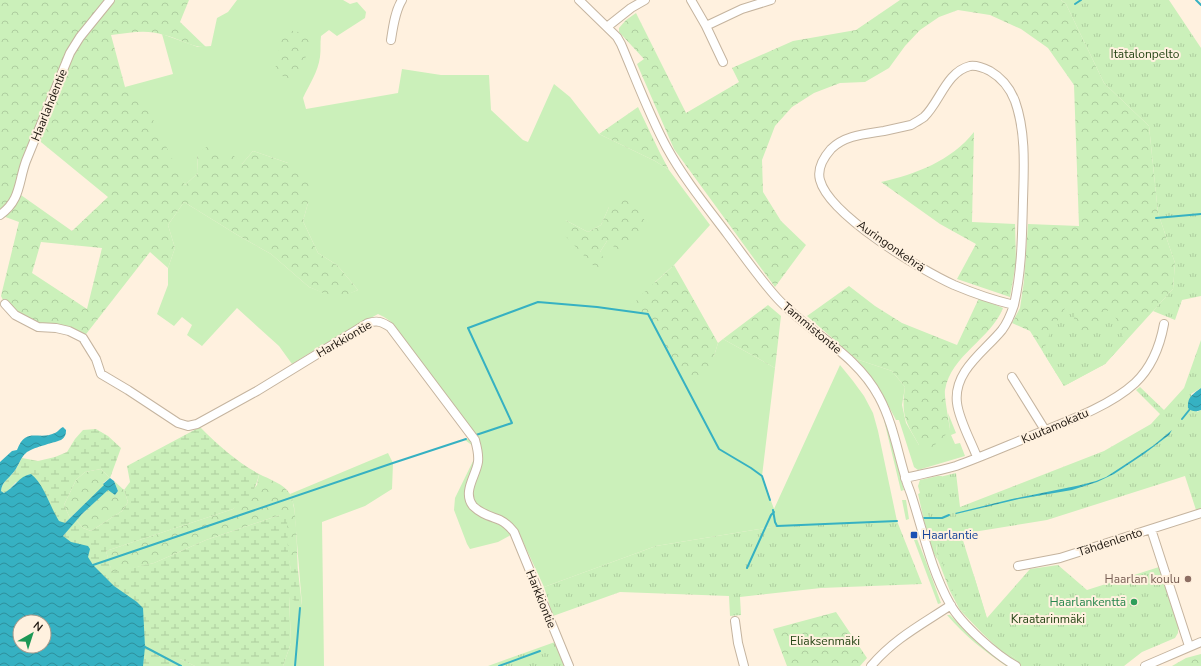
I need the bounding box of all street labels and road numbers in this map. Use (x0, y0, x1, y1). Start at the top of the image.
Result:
street label: Haarlahdentie (27, 67, 71, 143)
street label: Auringonkehrä (854, 217, 928, 275)
street label: Tammistontie (779, 299, 845, 357)
street label: Harkkiontie (313, 317, 375, 361)
street label: Kuutamokatu (1019, 405, 1091, 447)
street label: Tähdenlento (1076, 524, 1145, 560)
street label: Harkkiontie (522, 568, 560, 630)

